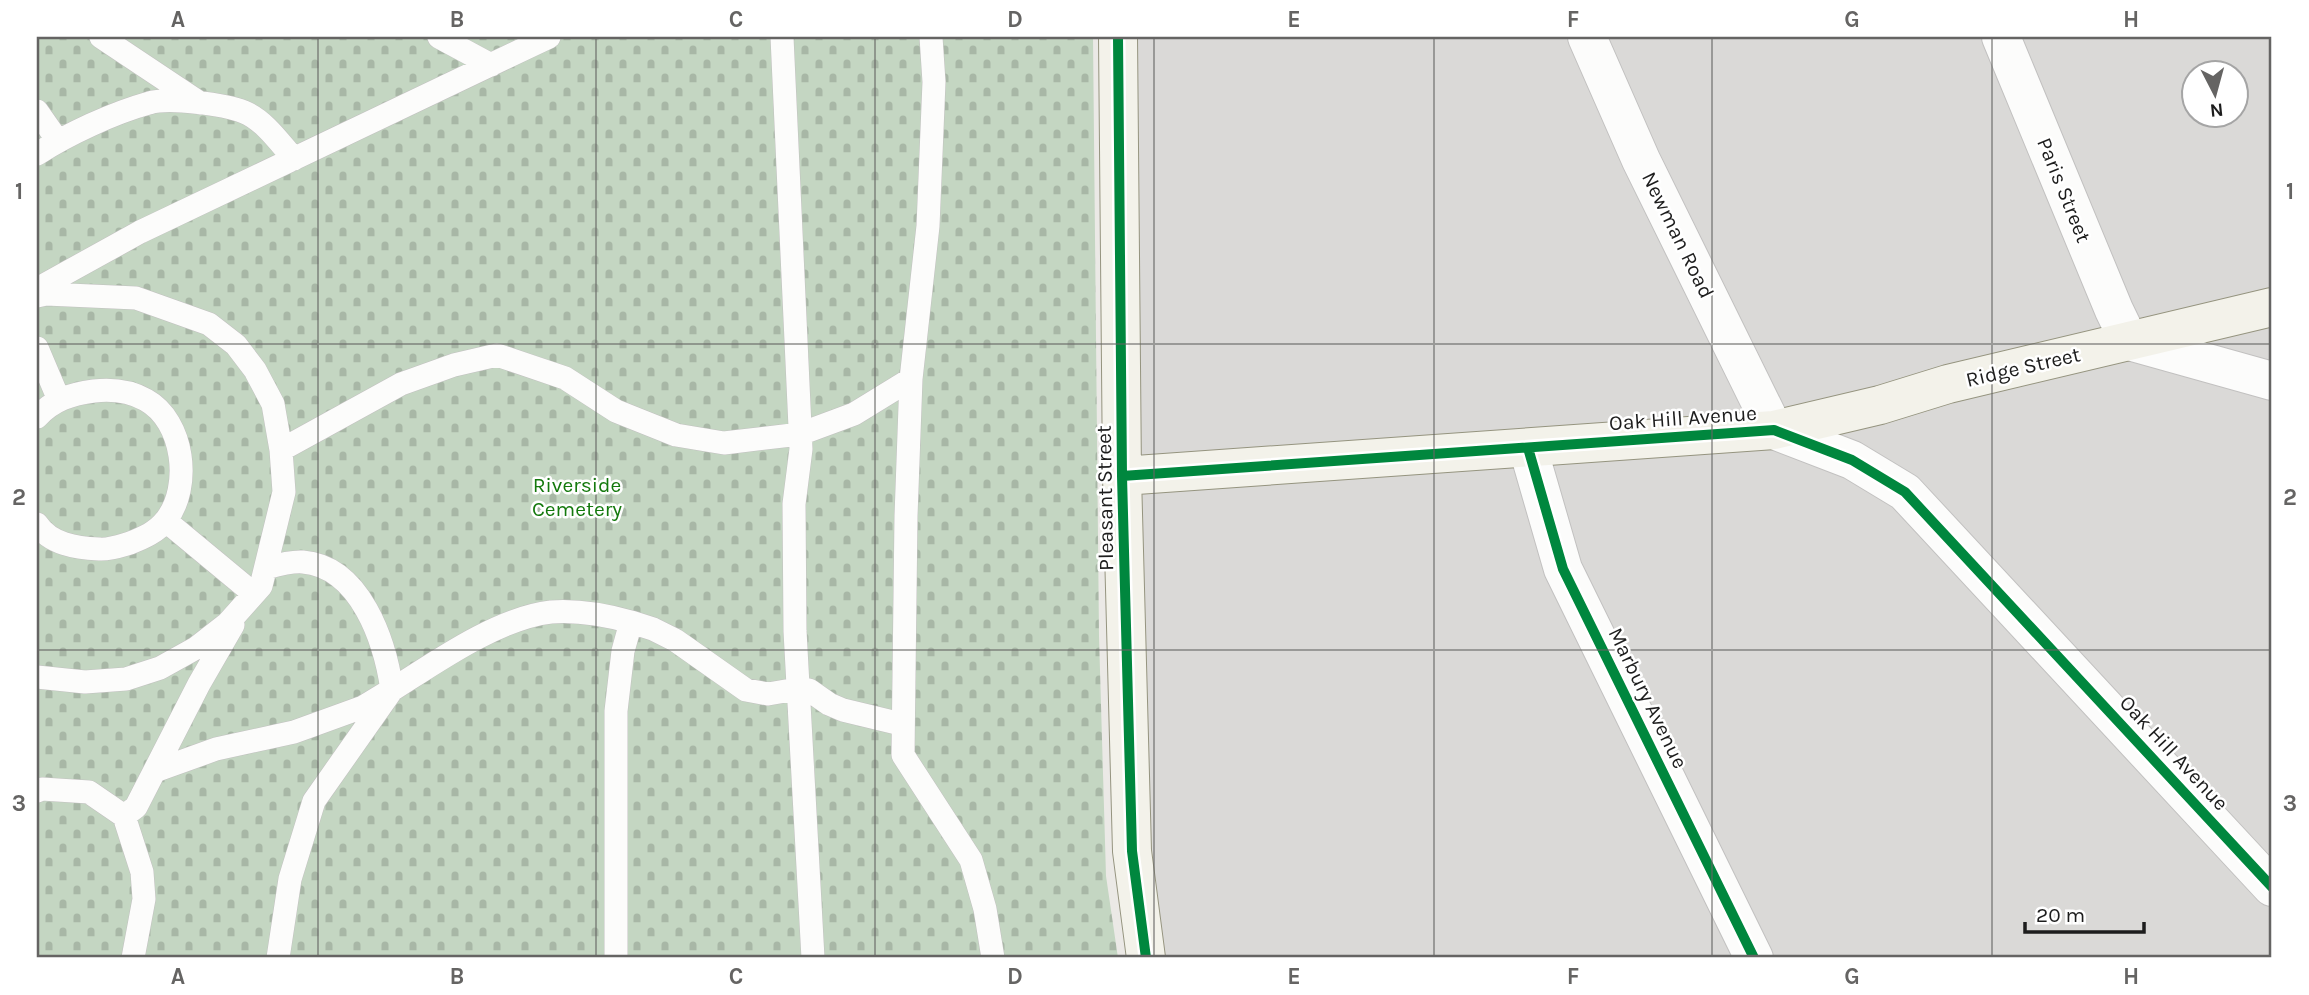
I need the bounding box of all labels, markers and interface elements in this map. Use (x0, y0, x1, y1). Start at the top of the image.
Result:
text: A (171, 6, 185, 33)
text: B (450, 6, 464, 33)
text: C (729, 6, 743, 33)
text: D (1007, 6, 1023, 33)
text: E (1287, 6, 1301, 33)
text: F (1567, 6, 1579, 33)
text: G (1844, 6, 1860, 33)
text: H (2123, 6, 2139, 33)
north arrow (2180, 60, 2250, 130)
text: N (2209, 98, 2225, 122)
street label: Paris Street (2032, 134, 2096, 246)
street label: Newman Road (1637, 168, 1719, 302)
text: 1 (15, 178, 23, 205)
text: 1 (2286, 178, 2294, 205)
street label: Ridge Street (1963, 342, 2083, 392)
street label: Oak Hill Avenue (1608, 401, 1758, 435)
street label: Pleasant Street (1092, 425, 1118, 571)
park label: Riverside Cemetery (532, 473, 622, 521)
text: 2 (12, 484, 26, 511)
text: 2 (2283, 484, 2297, 511)
street label: Marbury Avenue (1604, 624, 1692, 772)
street label: Oak Hill Avenue (2115, 691, 2233, 815)
text: 3 (12, 790, 26, 817)
text: 3 (2283, 790, 2297, 817)
scale bar (2025, 890, 2144, 934)
text: 20 m (2036, 903, 2085, 927)
text: A (171, 963, 185, 990)
text: B (450, 963, 464, 990)
text: C (729, 963, 743, 990)
text: D (1007, 963, 1023, 990)
text: E (1287, 963, 1301, 990)
text: F (1567, 963, 1579, 990)
text: G (1844, 963, 1860, 990)
text: H (2123, 963, 2139, 990)

